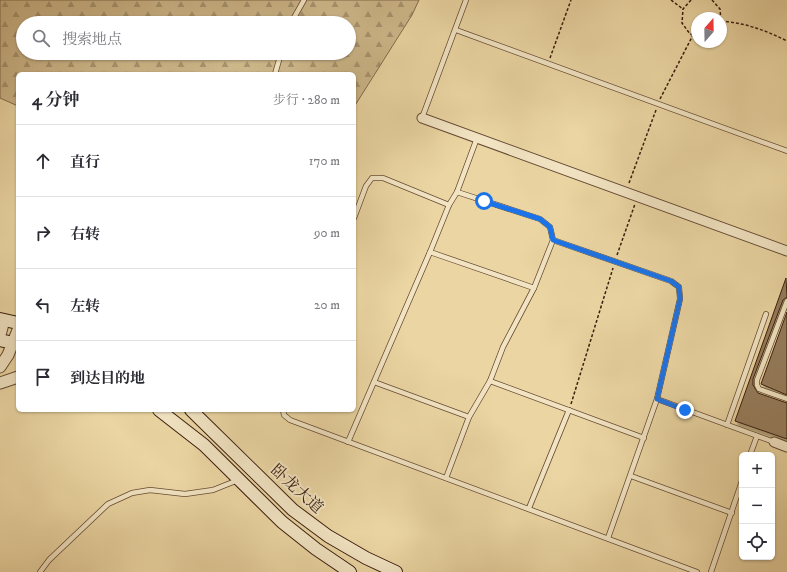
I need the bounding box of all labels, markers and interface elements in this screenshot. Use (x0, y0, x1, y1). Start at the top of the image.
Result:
north arrow (691, 12, 727, 48)
search box (16, 16, 356, 60)
icon: search (30, 27, 52, 49)
text: 搜索地点 (62, 30, 122, 49)
text: 4 分钟 (32, 89, 79, 111)
text: 步行 · 280 m (273, 92, 340, 108)
icon: ahead (32, 150, 54, 172)
text: 直行 (70, 153, 100, 172)
text: 170 m (309, 153, 340, 169)
route start (475, 192, 493, 210)
icon: right (32, 222, 54, 244)
text: 右转 (70, 225, 100, 244)
text: 90 m (314, 225, 340, 241)
icon: left (32, 294, 54, 316)
text: 左转 (70, 297, 100, 316)
text: 20 m (314, 297, 340, 313)
icon: arrive (32, 366, 54, 388)
text: 到达目的地 (70, 369, 145, 388)
route end (676, 401, 694, 419)
map controls (739, 452, 775, 560)
button: + (739, 452, 775, 488)
street label: 卧龙大道 (267, 460, 327, 518)
button: − (739, 488, 775, 524)
button: locate (739, 524, 775, 560)

